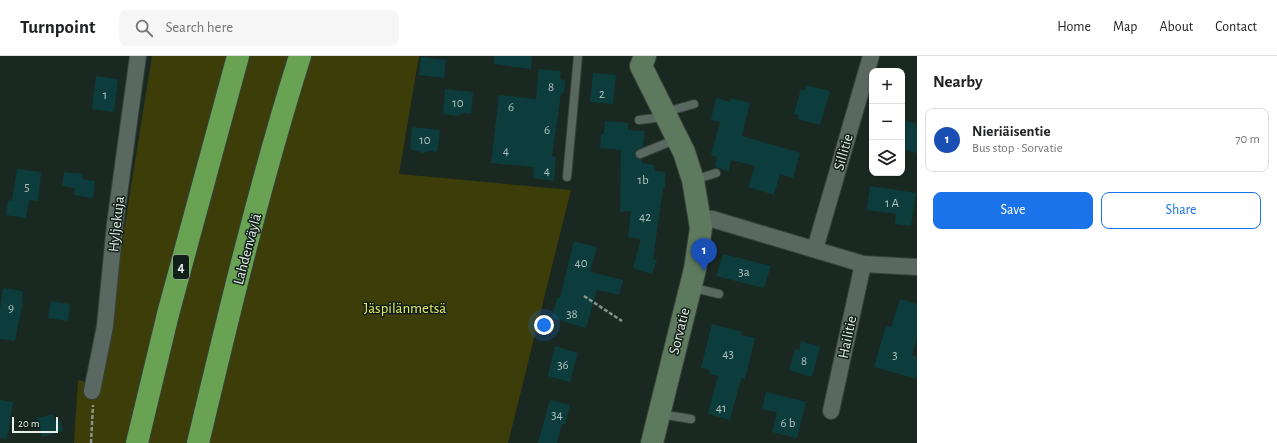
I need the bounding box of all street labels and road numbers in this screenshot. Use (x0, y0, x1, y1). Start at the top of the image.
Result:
street label: Sillitie (831, 132, 856, 172)
street label: Hyljekuja (106, 195, 127, 253)
street label: Lahdenväylä (231, 212, 264, 286)
road number: 4 (173, 255, 189, 279)
street label: Sorvatie (666, 306, 693, 356)
street label: Hailitie (836, 314, 859, 360)

